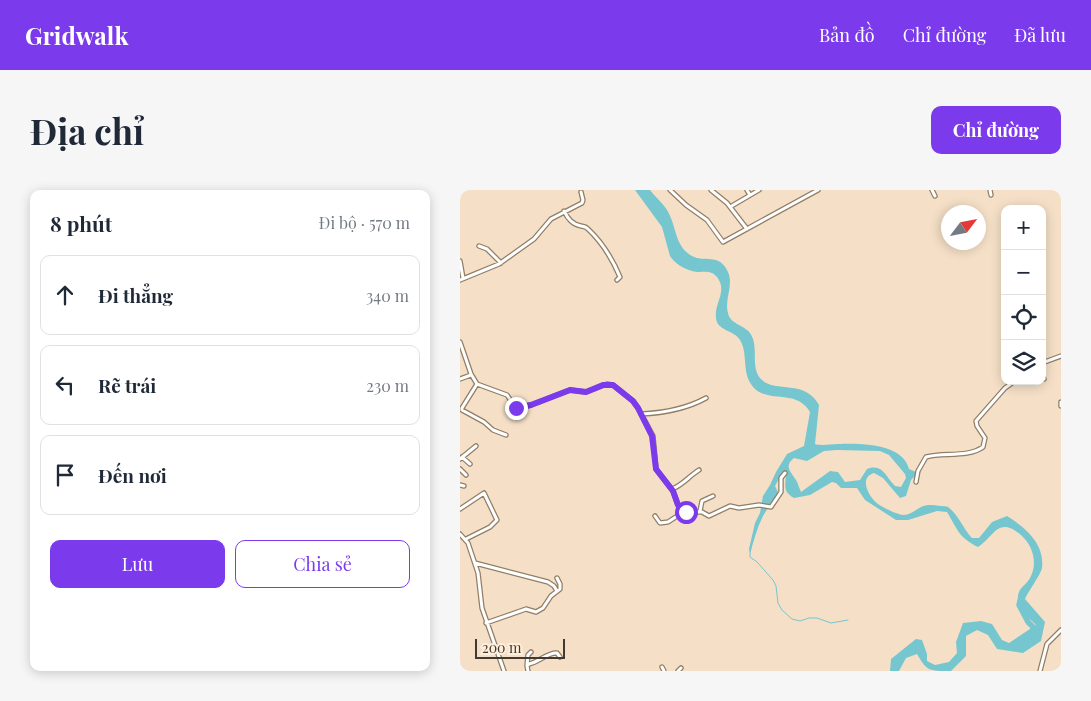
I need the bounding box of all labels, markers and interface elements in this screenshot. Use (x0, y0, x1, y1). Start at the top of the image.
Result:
text: Gridwalk (25, 19, 128, 51)
text: Bản đồ (819, 23, 875, 47)
text: Chỉ đường (903, 23, 986, 47)
text: Đã lưu (1014, 23, 1066, 47)
button: Chỉ đường (931, 106, 1061, 154)
text: Địa chỉ (30, 107, 144, 154)
north arrow (941, 205, 986, 250)
map controls (1001, 205, 1046, 385)
button: + (1001, 205, 1046, 250)
text: 8 phút (50, 209, 112, 237)
text: Đi bộ · 570 m (319, 212, 410, 233)
button: − (1001, 250, 1046, 295)
icon: ahead (51, 281, 79, 309)
text: Đi thẳng (98, 282, 173, 308)
text: 340 m (366, 285, 409, 306)
button: locate (1001, 295, 1046, 340)
button: layers (1001, 340, 1046, 385)
icon: left (51, 371, 79, 399)
text: Rẽ trái (98, 372, 156, 398)
text: 230 m (366, 375, 409, 396)
route end (505, 397, 528, 420)
icon: arrive (51, 461, 79, 489)
text: Đến nơi (98, 462, 167, 488)
route start (675, 501, 698, 524)
button: Lưu (50, 540, 225, 588)
button: Chia sẻ (235, 540, 410, 588)
scale bar (475, 636, 565, 659)
text: 200 m (482, 638, 521, 657)

